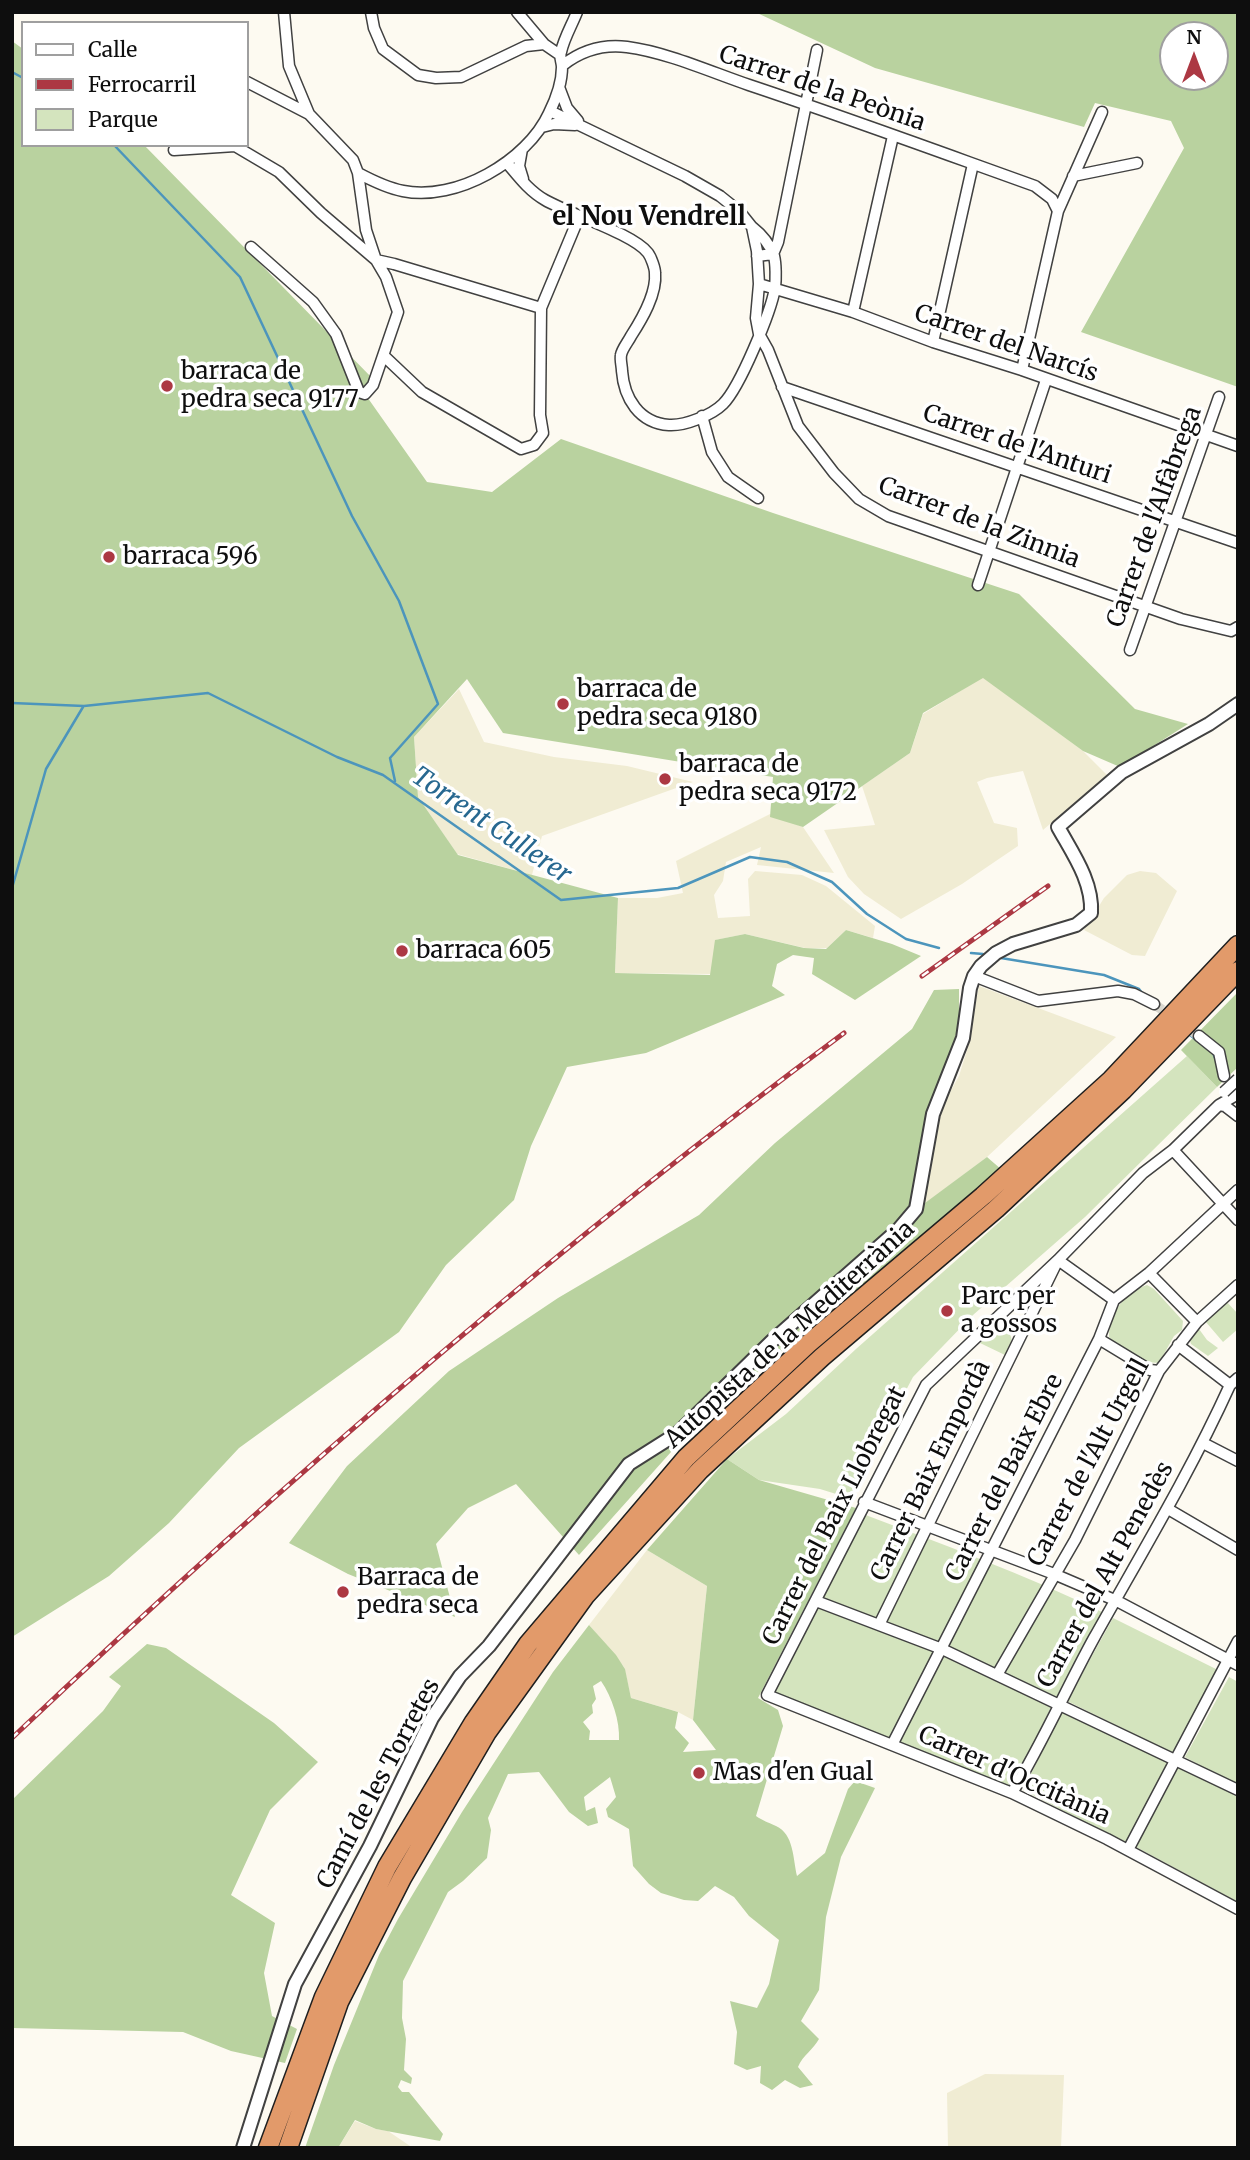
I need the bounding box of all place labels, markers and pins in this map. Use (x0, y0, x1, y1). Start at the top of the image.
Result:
place label: barraca de pedra seca 9177 (181, 358, 359, 414)
marker: barraca de pedra seca 9177 (159, 378, 175, 394)
place label: barraca 596 (123, 543, 258, 571)
marker: barraca 596 (101, 549, 117, 565)
place label: barraca de pedra seca 9180 (577, 676, 758, 732)
marker: barraca de pedra seca 9180 (555, 696, 571, 712)
place label: barraca de pedra seca 9172 (679, 751, 857, 807)
marker: barraca de pedra seca 9172 (657, 771, 673, 787)
place label: barraca 605 (416, 937, 552, 965)
marker: barraca 605 (394, 943, 410, 959)
place label: Parc per a gossos (961, 1283, 1057, 1339)
marker: Parc per a gossos (939, 1303, 955, 1319)
place label: Barraca de pedra seca (357, 1564, 479, 1620)
marker: Barraca de pedra seca (335, 1584, 351, 1600)
place label: Mas d'en Gual (713, 1759, 873, 1787)
marker: Mas d'en Gual (691, 1765, 707, 1781)

